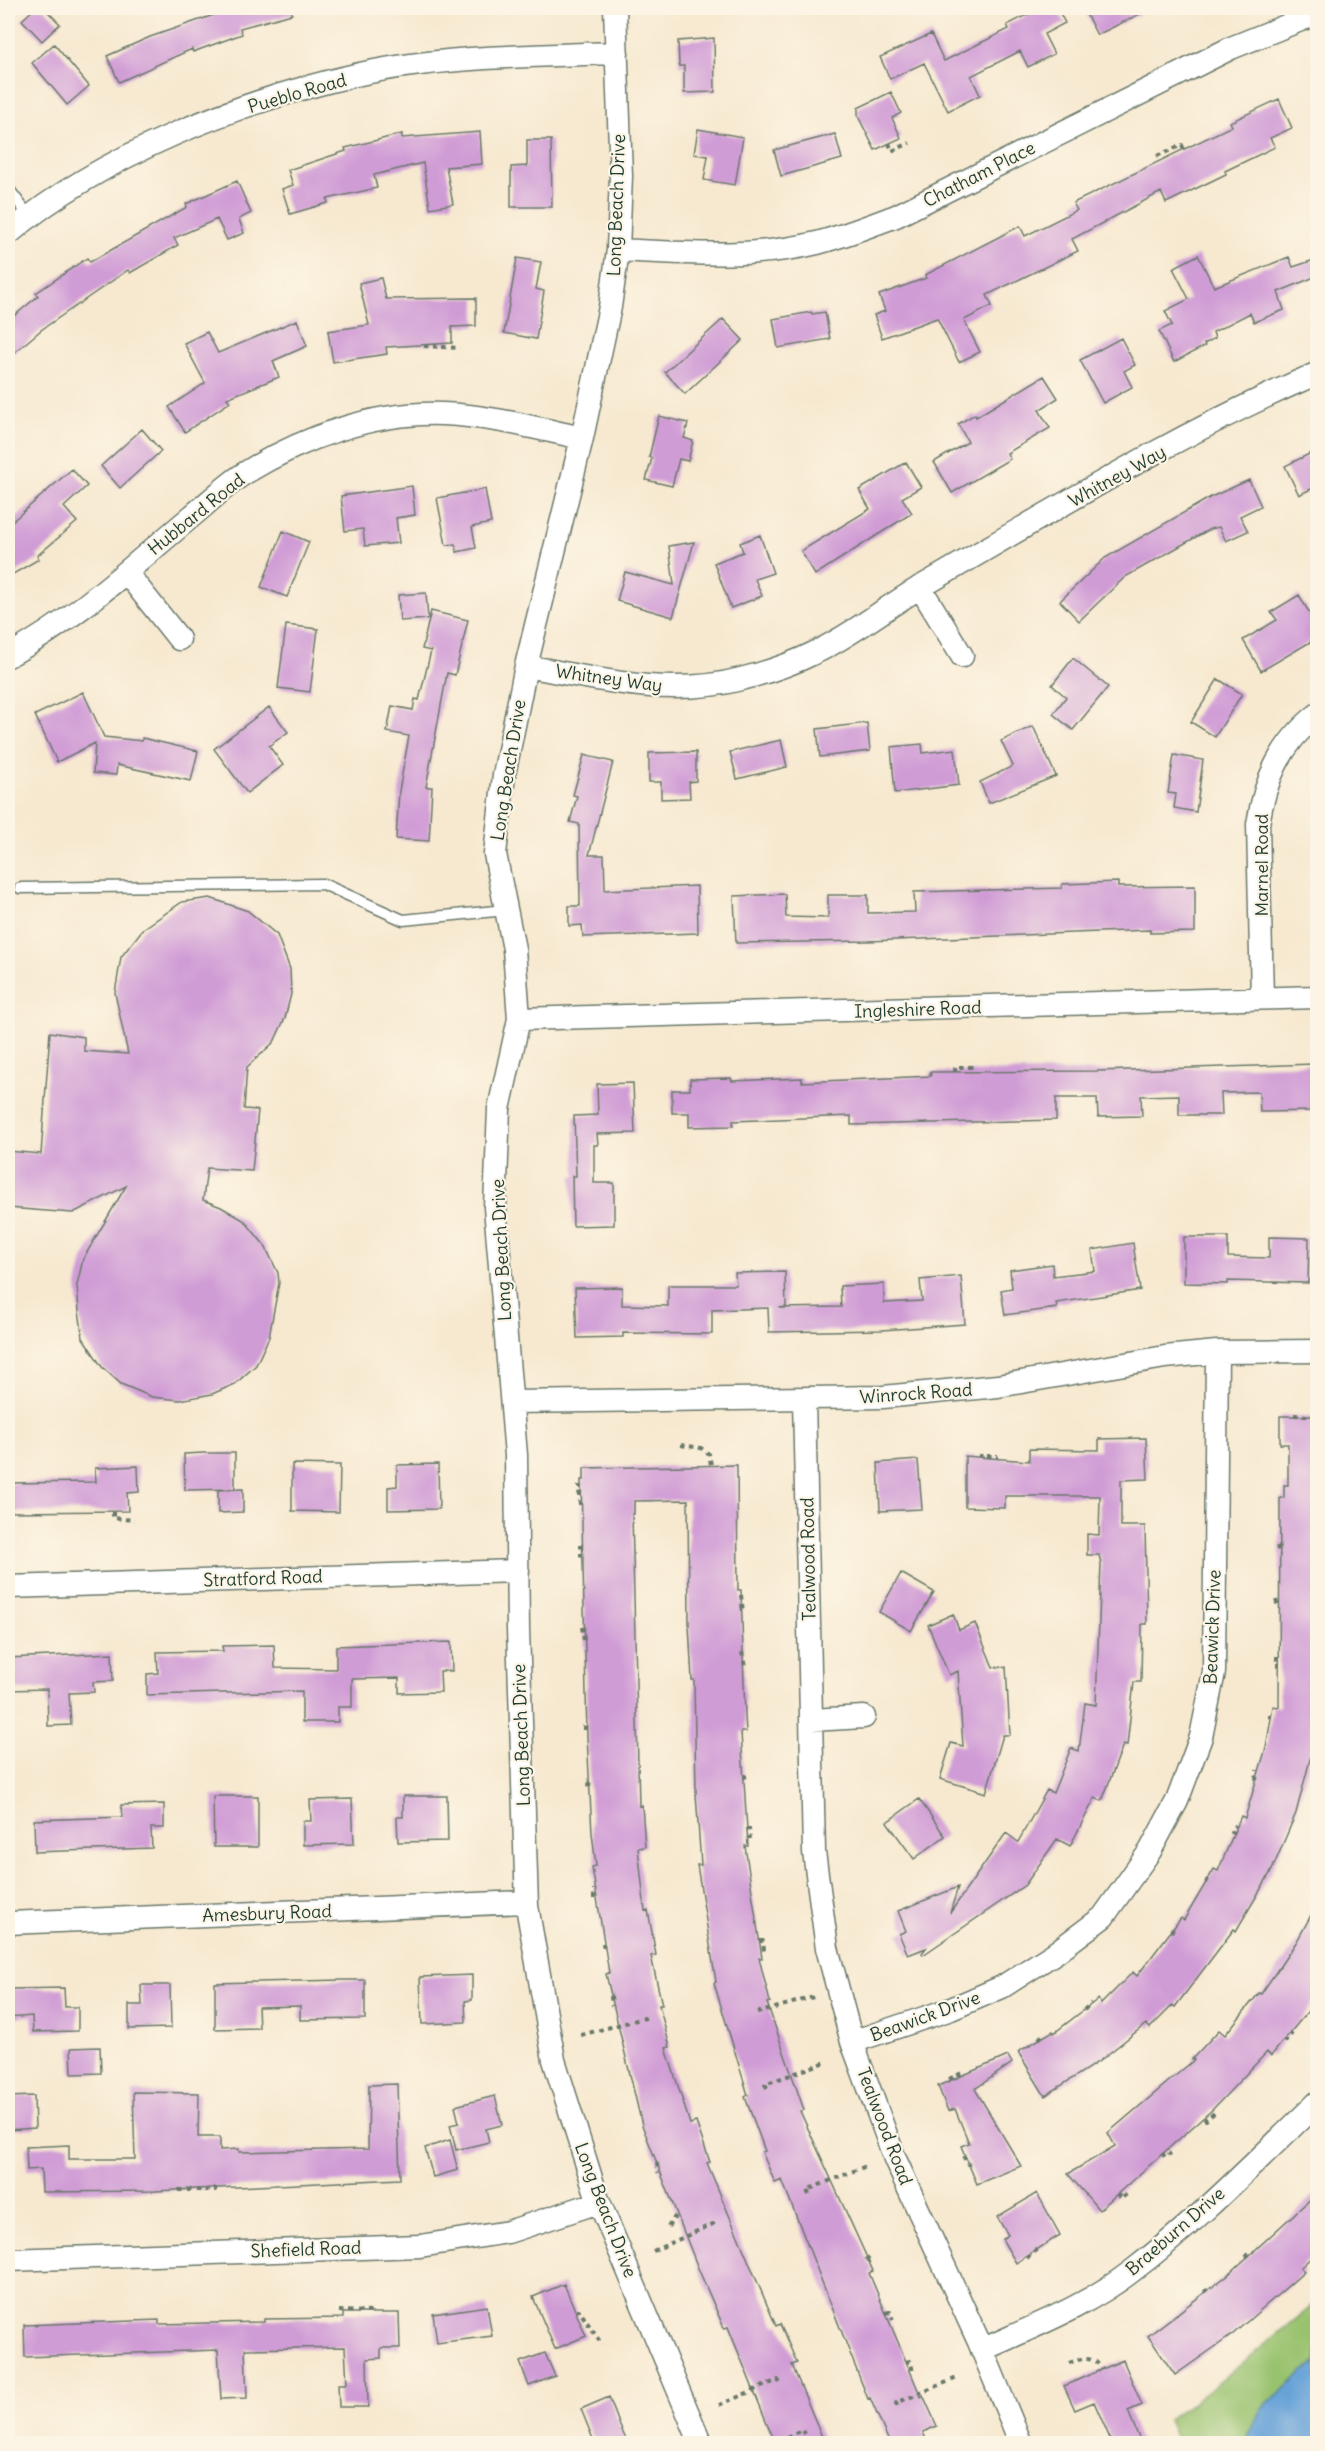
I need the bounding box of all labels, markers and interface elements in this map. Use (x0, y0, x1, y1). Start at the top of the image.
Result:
street label: Pueblo Road (245, 68, 349, 118)
street label: Long Beach Drive (602, 133, 630, 277)
street label: Chatham Place (919, 136, 1039, 212)
street label: Whitney Way (1064, 440, 1170, 512)
street label: Hubbard Road (143, 468, 249, 560)
street label: Whitney Way (554, 659, 664, 697)
street label: Long Beach Drive (485, 698, 531, 842)
street label: Marnel Road (1250, 813, 1273, 916)
street label: Ingleshire Road (854, 995, 983, 1023)
street label: Long Beach Drive (486, 1178, 516, 1322)
street label: Winrock Road (859, 1378, 974, 1408)
street label: Tealwood Road (795, 1497, 821, 1621)
street label: Stratford Road (203, 1564, 323, 1592)
street label: Beawick Drive (1198, 1569, 1226, 1685)
street label: Long Beach Drive (507, 1663, 535, 1807)
street label: Amesbury Road (202, 1899, 333, 1927)
street label: Beawick Drive (867, 1986, 983, 2046)
street label: Tealwood Road (852, 2064, 918, 2188)
street label: Long Beach Drive (570, 2139, 642, 2281)
street label: Braeburn Drive (1121, 2182, 1229, 2280)
street label: Shefield Road (250, 2236, 362, 2262)

